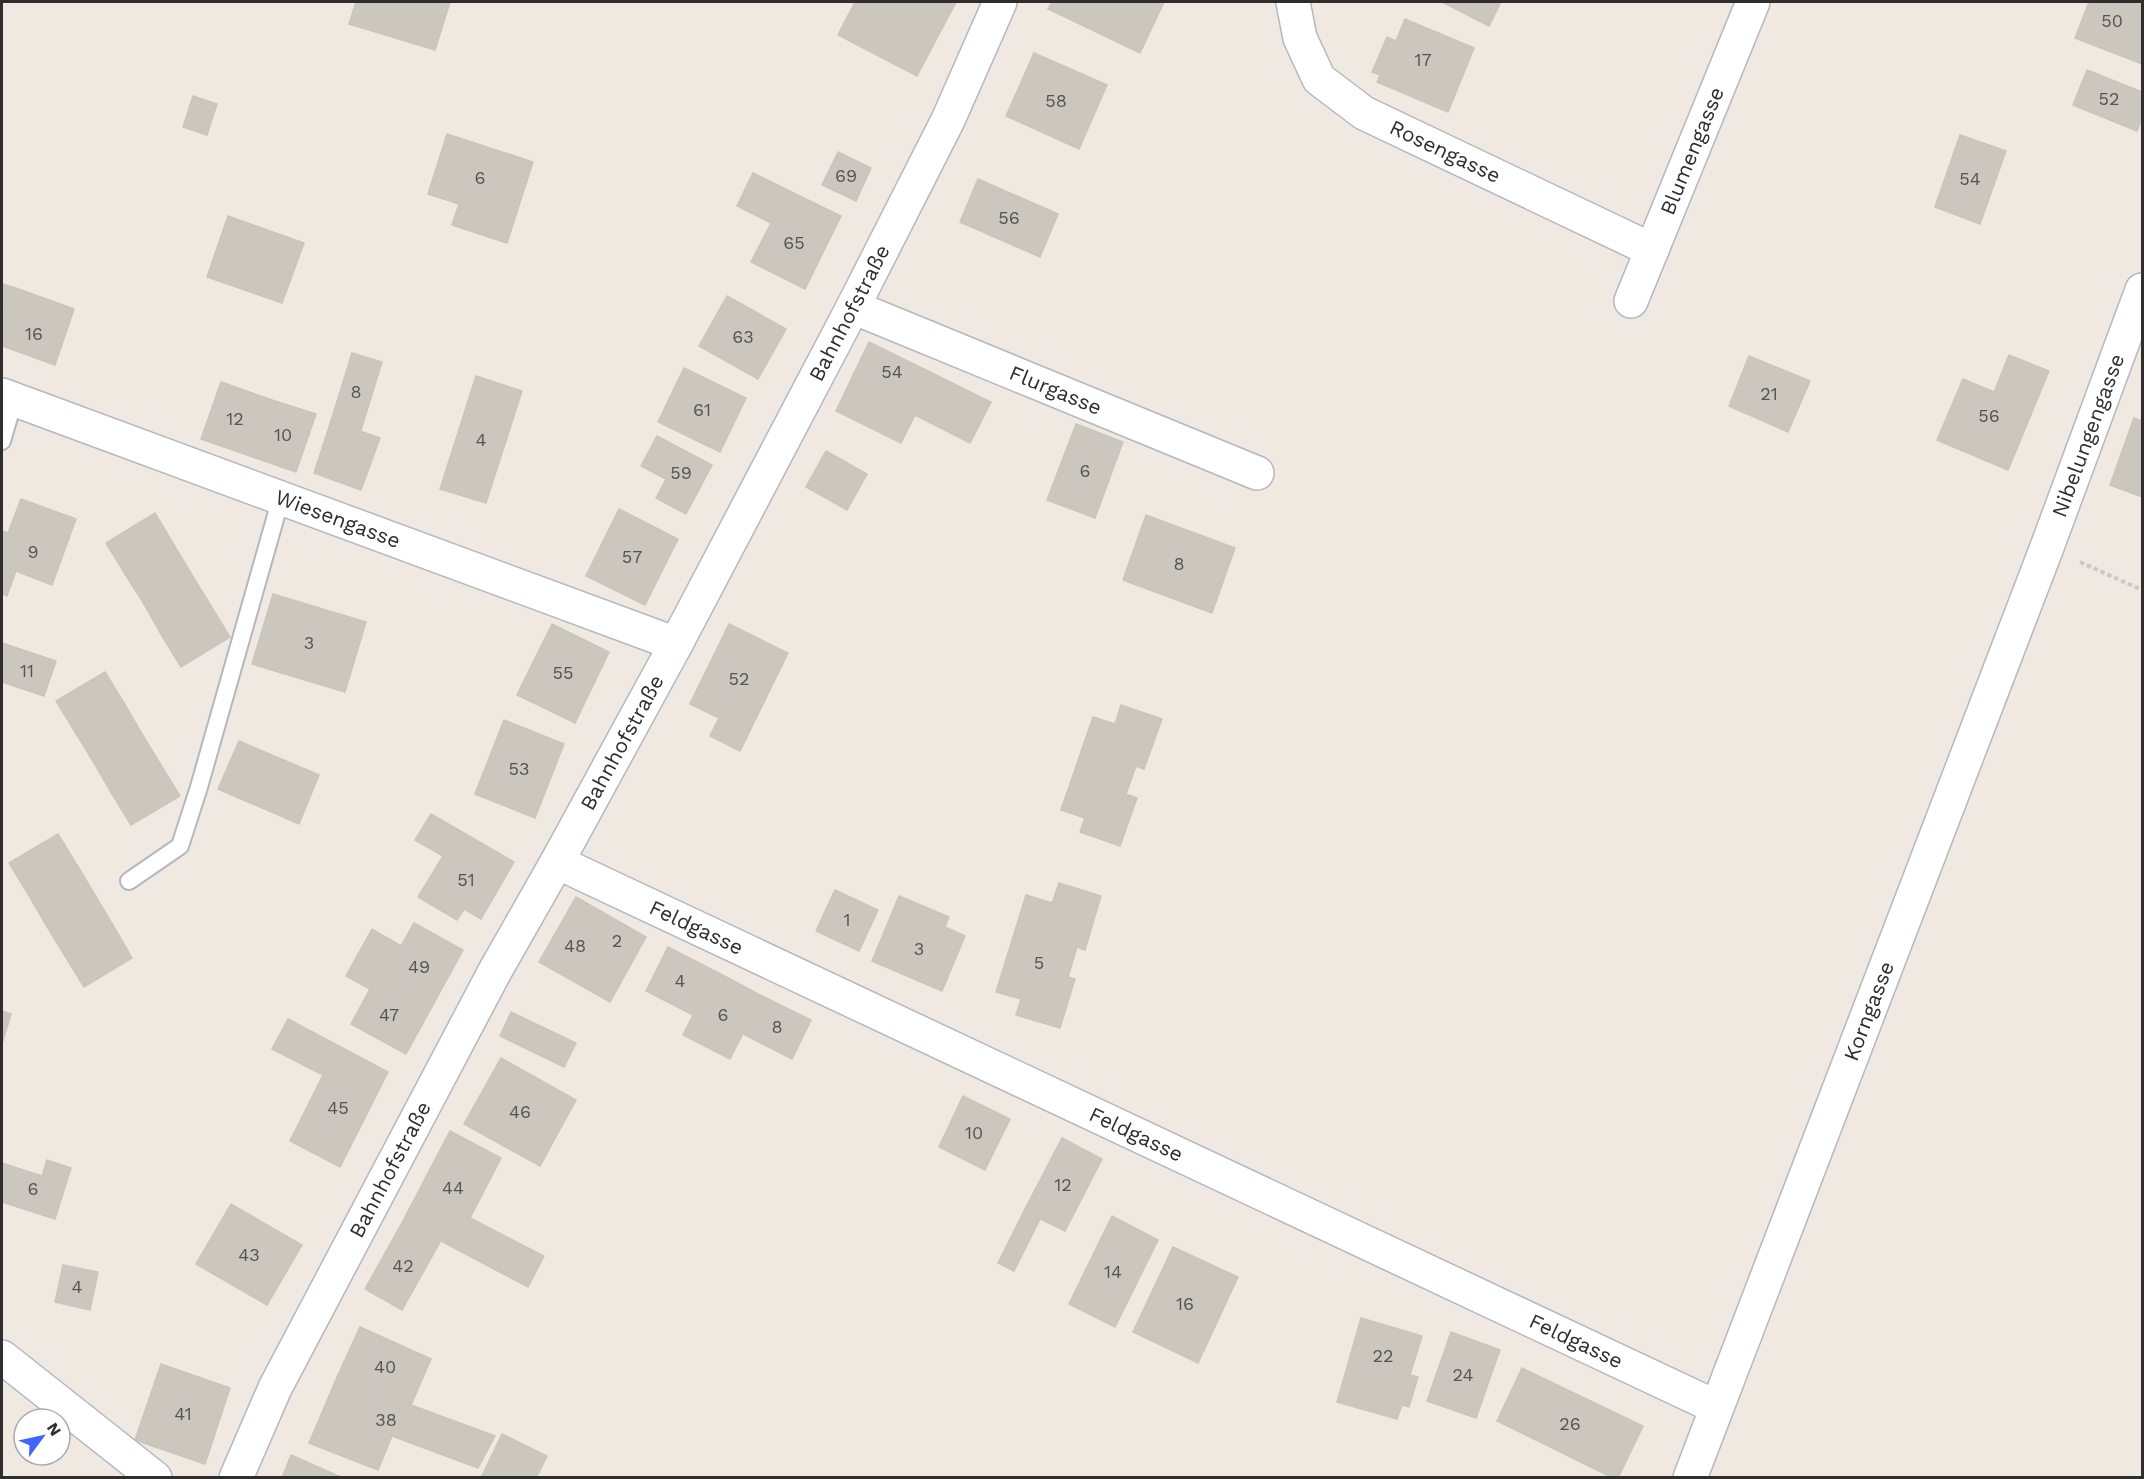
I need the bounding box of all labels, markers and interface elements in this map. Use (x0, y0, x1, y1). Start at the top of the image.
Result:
house number: 50 (2101, 10, 2123, 31)
house number: 17 (1414, 49, 1432, 70)
street label: Blumengasse (1655, 83, 1729, 218)
house number: 52 (2099, 88, 2119, 109)
house number: 58 (1045, 90, 1067, 111)
street label: Rosengasse (1386, 114, 1505, 188)
house number: 69 (835, 165, 857, 186)
house number: 6 (475, 167, 485, 188)
house number: 54 (1959, 168, 1981, 189)
house number: 56 (998, 207, 1020, 228)
house number: 65 (783, 232, 805, 253)
street label: Bahnhofstraße (803, 240, 895, 385)
house number: 16 (25, 323, 43, 344)
house number: 63 (732, 326, 754, 347)
street label: Nibelungengasse (2046, 350, 2129, 520)
street label: Flurgasse (1006, 360, 1106, 420)
house number: 54 (881, 361, 903, 382)
house number: 8 (350, 381, 362, 402)
house number: 21 (1760, 383, 1778, 404)
house number: 61 (693, 399, 711, 420)
house number: 56 (1978, 405, 2000, 426)
house number: 12 (226, 408, 244, 429)
house number: 10 (274, 424, 292, 445)
house number: 4 (476, 429, 487, 450)
house number: 6 (1080, 460, 1090, 481)
house number: 59 (670, 462, 692, 483)
street label: Wiesengasse (272, 484, 404, 553)
house number: 9 (27, 541, 39, 562)
house number: 57 (622, 546, 642, 567)
house number: 8 (1173, 553, 1185, 574)
house number: 3 (304, 632, 314, 653)
house number: 11 (20, 660, 34, 681)
house number: 55 (553, 662, 573, 683)
house number: 52 (729, 668, 749, 689)
street label: Bahnhofstraße (575, 670, 669, 814)
house number: 53 (509, 758, 529, 779)
house number: 51 (457, 869, 475, 890)
street label: Feldgasse (646, 894, 747, 960)
house number: 1 (843, 909, 851, 930)
house number: 2 (612, 930, 622, 951)
house number: 48 (564, 935, 586, 956)
house number: 3 (914, 938, 924, 959)
house number: 5 (1034, 952, 1044, 973)
house number: 49 (408, 956, 430, 977)
street label: Korngasse (1838, 958, 1899, 1064)
house number: 4 (675, 970, 686, 991)
house number: 47 (379, 1004, 399, 1025)
house number: 6 (718, 1004, 728, 1025)
house number: 8 (771, 1016, 783, 1037)
house number: 45 (327, 1097, 349, 1118)
street label: Bahnhofstraße (344, 1097, 436, 1242)
house number: 46 (509, 1101, 531, 1122)
street label: Feldgasse (1085, 1101, 1187, 1167)
house number: 10 (965, 1122, 983, 1143)
house number: 12 (1054, 1174, 1072, 1195)
house number: 44 (442, 1177, 464, 1198)
house number: 6 (28, 1178, 38, 1199)
house number: 43 (238, 1244, 260, 1265)
house number: 42 (392, 1255, 414, 1276)
house number: 14 (1104, 1261, 1122, 1282)
house number: 4 (72, 1276, 83, 1297)
house number: 16 (1176, 1293, 1194, 1314)
street label: Feldgasse (1525, 1308, 1627, 1373)
house number: 22 (1373, 1345, 1394, 1366)
house number: 40 (374, 1356, 396, 1377)
house number: 24 (1453, 1364, 1473, 1385)
house number: 41 (174, 1403, 192, 1424)
north arrow (12, 1407, 72, 1467)
house number: 38 (375, 1409, 397, 1430)
house number: 26 (1559, 1413, 1581, 1434)
text: N (43, 1419, 65, 1439)

